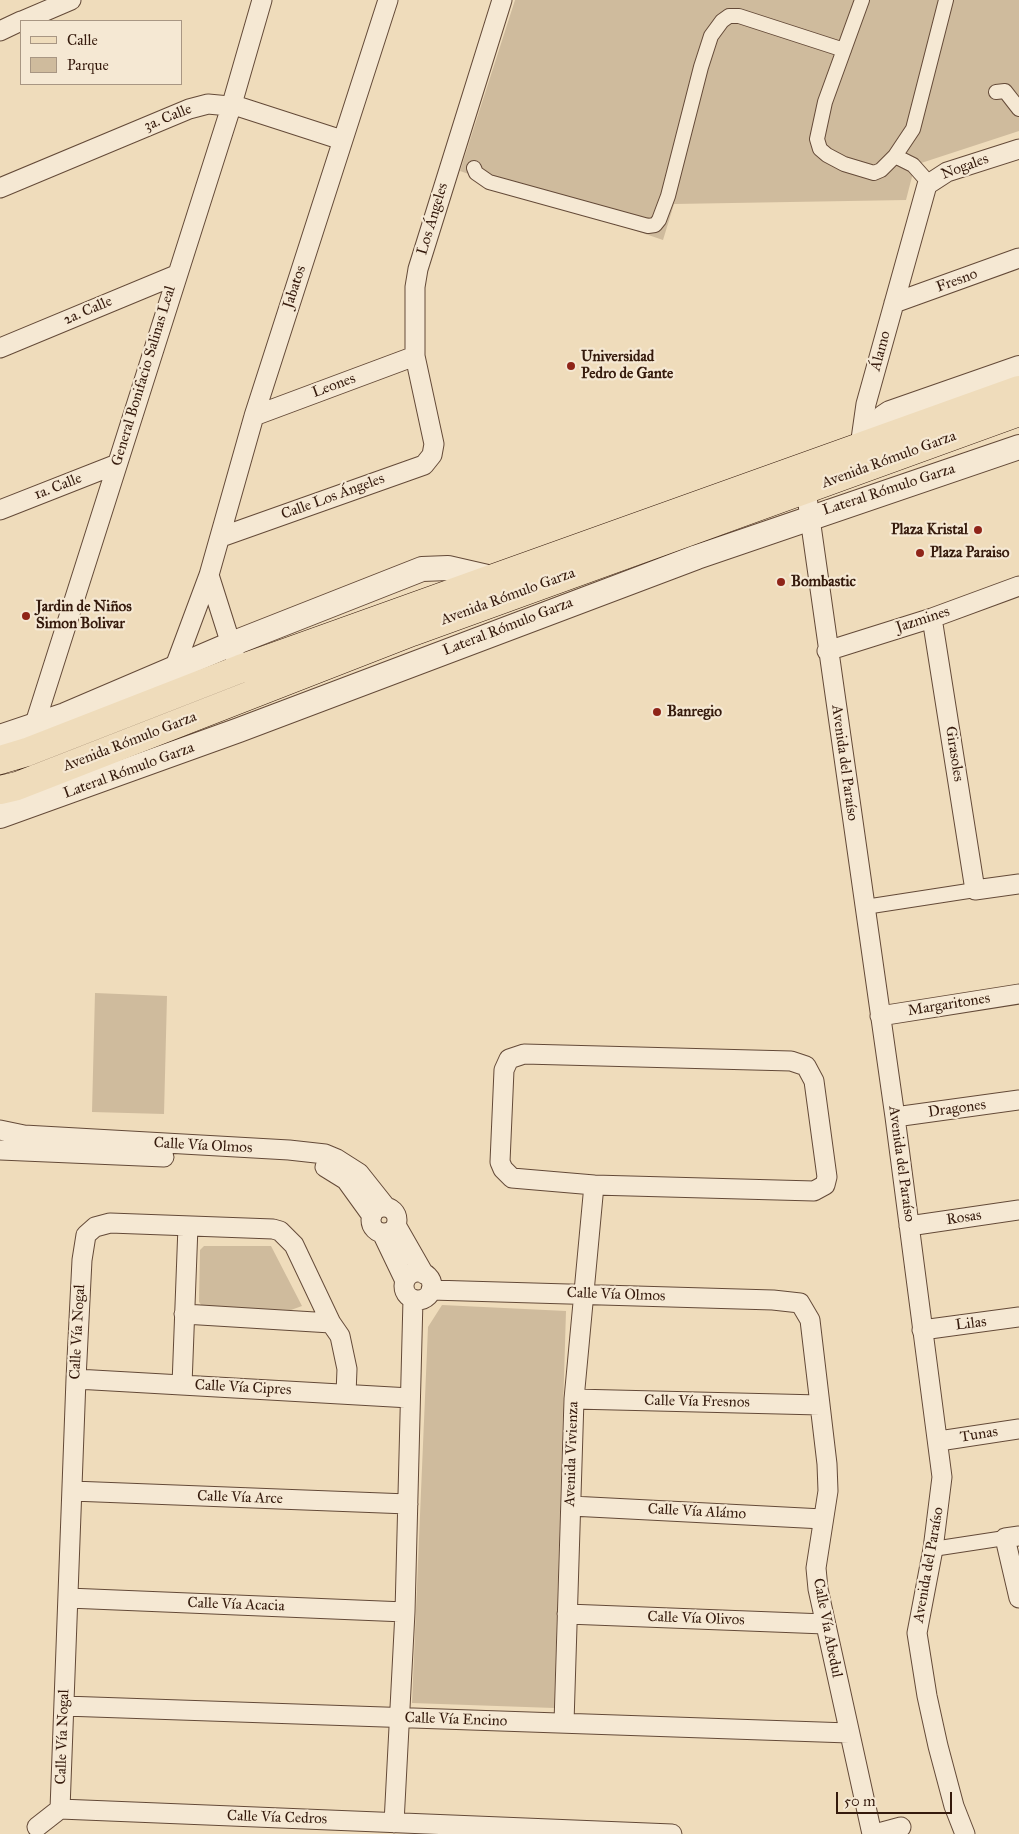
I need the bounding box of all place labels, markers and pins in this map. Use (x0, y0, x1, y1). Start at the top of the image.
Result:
place label: Universidad Pedro de Gante (581, 348, 673, 383)
marker: Universidad Pedro de Gante (565, 360, 577, 372)
place label: Plaza Kristal (891, 521, 968, 539)
marker: Plaza Kristal (972, 524, 984, 536)
place label: Plaza Paraiso (930, 544, 1009, 562)
marker: Plaza Paraiso (914, 547, 926, 559)
place label: Bombastic (791, 573, 856, 591)
marker: Bombastic (775, 576, 787, 588)
place label: Jardin de Niños Simon Bolivar (36, 598, 132, 633)
marker: Jardin de Niños Simon Bolivar (20, 610, 32, 622)
place label: Banregio (667, 703, 722, 721)
marker: Banregio (651, 706, 663, 718)

